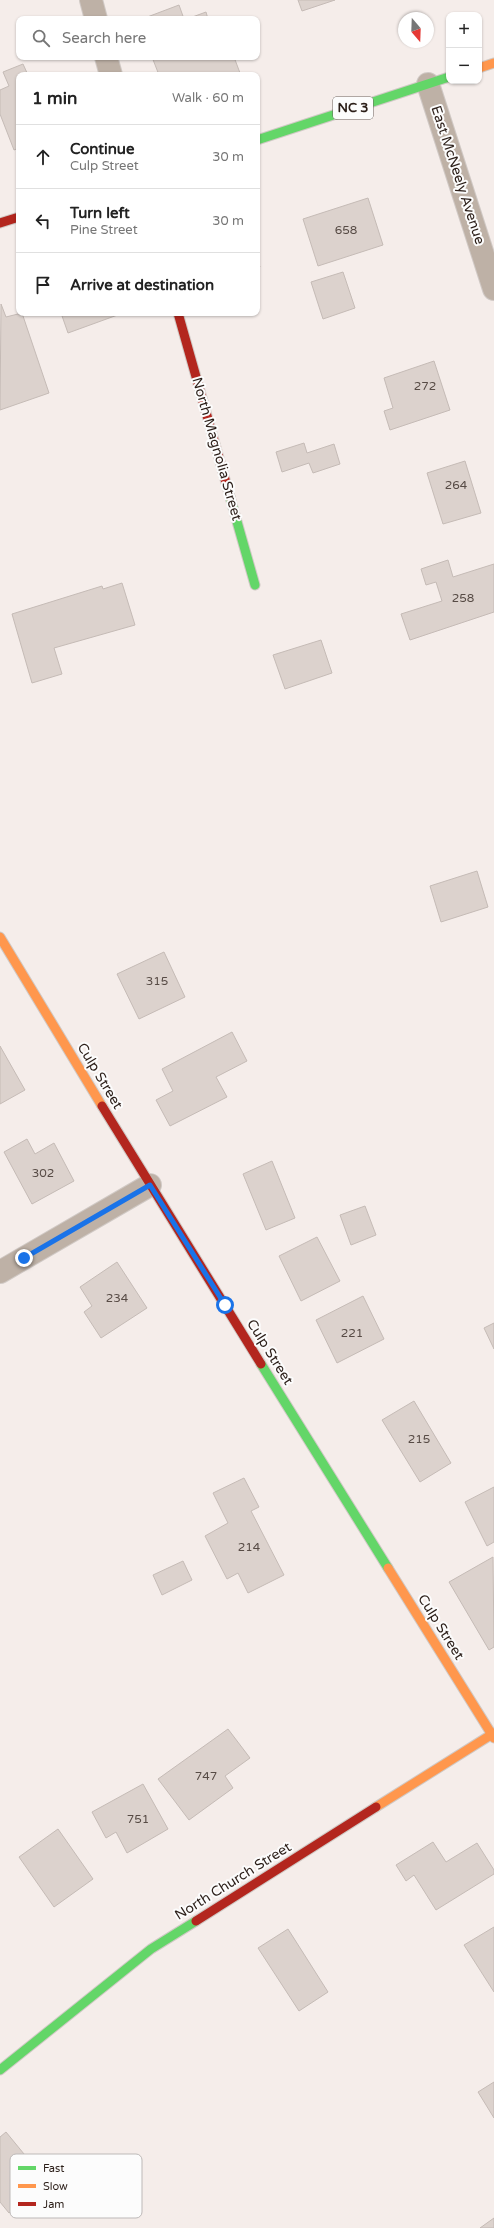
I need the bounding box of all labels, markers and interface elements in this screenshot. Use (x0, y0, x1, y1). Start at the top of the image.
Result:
north arrow (398, 12, 434, 48)
map controls (446, 12, 482, 84)
button: + (446, 12, 482, 48)
search box (16, 16, 260, 60)
icon: search (30, 27, 52, 49)
text: Search here (62, 29, 146, 47)
button: − (446, 48, 482, 84)
text: 1 min (32, 88, 77, 109)
text: Walk · 60 m (172, 90, 244, 106)
road number: NC 3 (333, 97, 373, 119)
street label: East McNeely Avenue (428, 104, 488, 247)
text: Continue (70, 140, 134, 158)
icon: ahead (32, 146, 54, 168)
text: 30 m (212, 149, 244, 165)
text: Culp Street (70, 158, 139, 174)
text: Turn left (70, 204, 130, 222)
icon: left (32, 210, 54, 232)
text: 30 m (212, 213, 244, 229)
text: Pine Street (70, 222, 138, 238)
house number: 658 (335, 223, 357, 237)
icon: arrive (32, 274, 54, 296)
text: Arrive at destination (70, 276, 214, 294)
street label: North Magnolia Street (188, 375, 246, 523)
house number: 272 (414, 379, 436, 393)
house number: 264 (445, 478, 468, 492)
house number: 258 (452, 591, 474, 605)
house number: 315 (146, 974, 168, 988)
street label: Culp Street (74, 1040, 127, 1113)
house number: 302 (32, 1166, 54, 1180)
route end (15, 1249, 33, 1267)
house number: 234 (106, 1291, 129, 1305)
route start (216, 1296, 234, 1314)
street label: Culp Street (243, 1316, 297, 1388)
house number: 221 (341, 1326, 363, 1340)
house number: 215 (408, 1432, 430, 1446)
house number: 214 (238, 1540, 261, 1554)
street label: Culp Street (414, 1591, 468, 1663)
house number: 747 (195, 1769, 217, 1783)
house number: 751 (127, 1812, 149, 1826)
street label: North Church Street (172, 1838, 295, 1924)
legend (10, 2154, 142, 2218)
text: Fast (43, 2162, 64, 2175)
text: Slow (43, 2180, 68, 2193)
text: Jam (43, 2198, 64, 2211)

